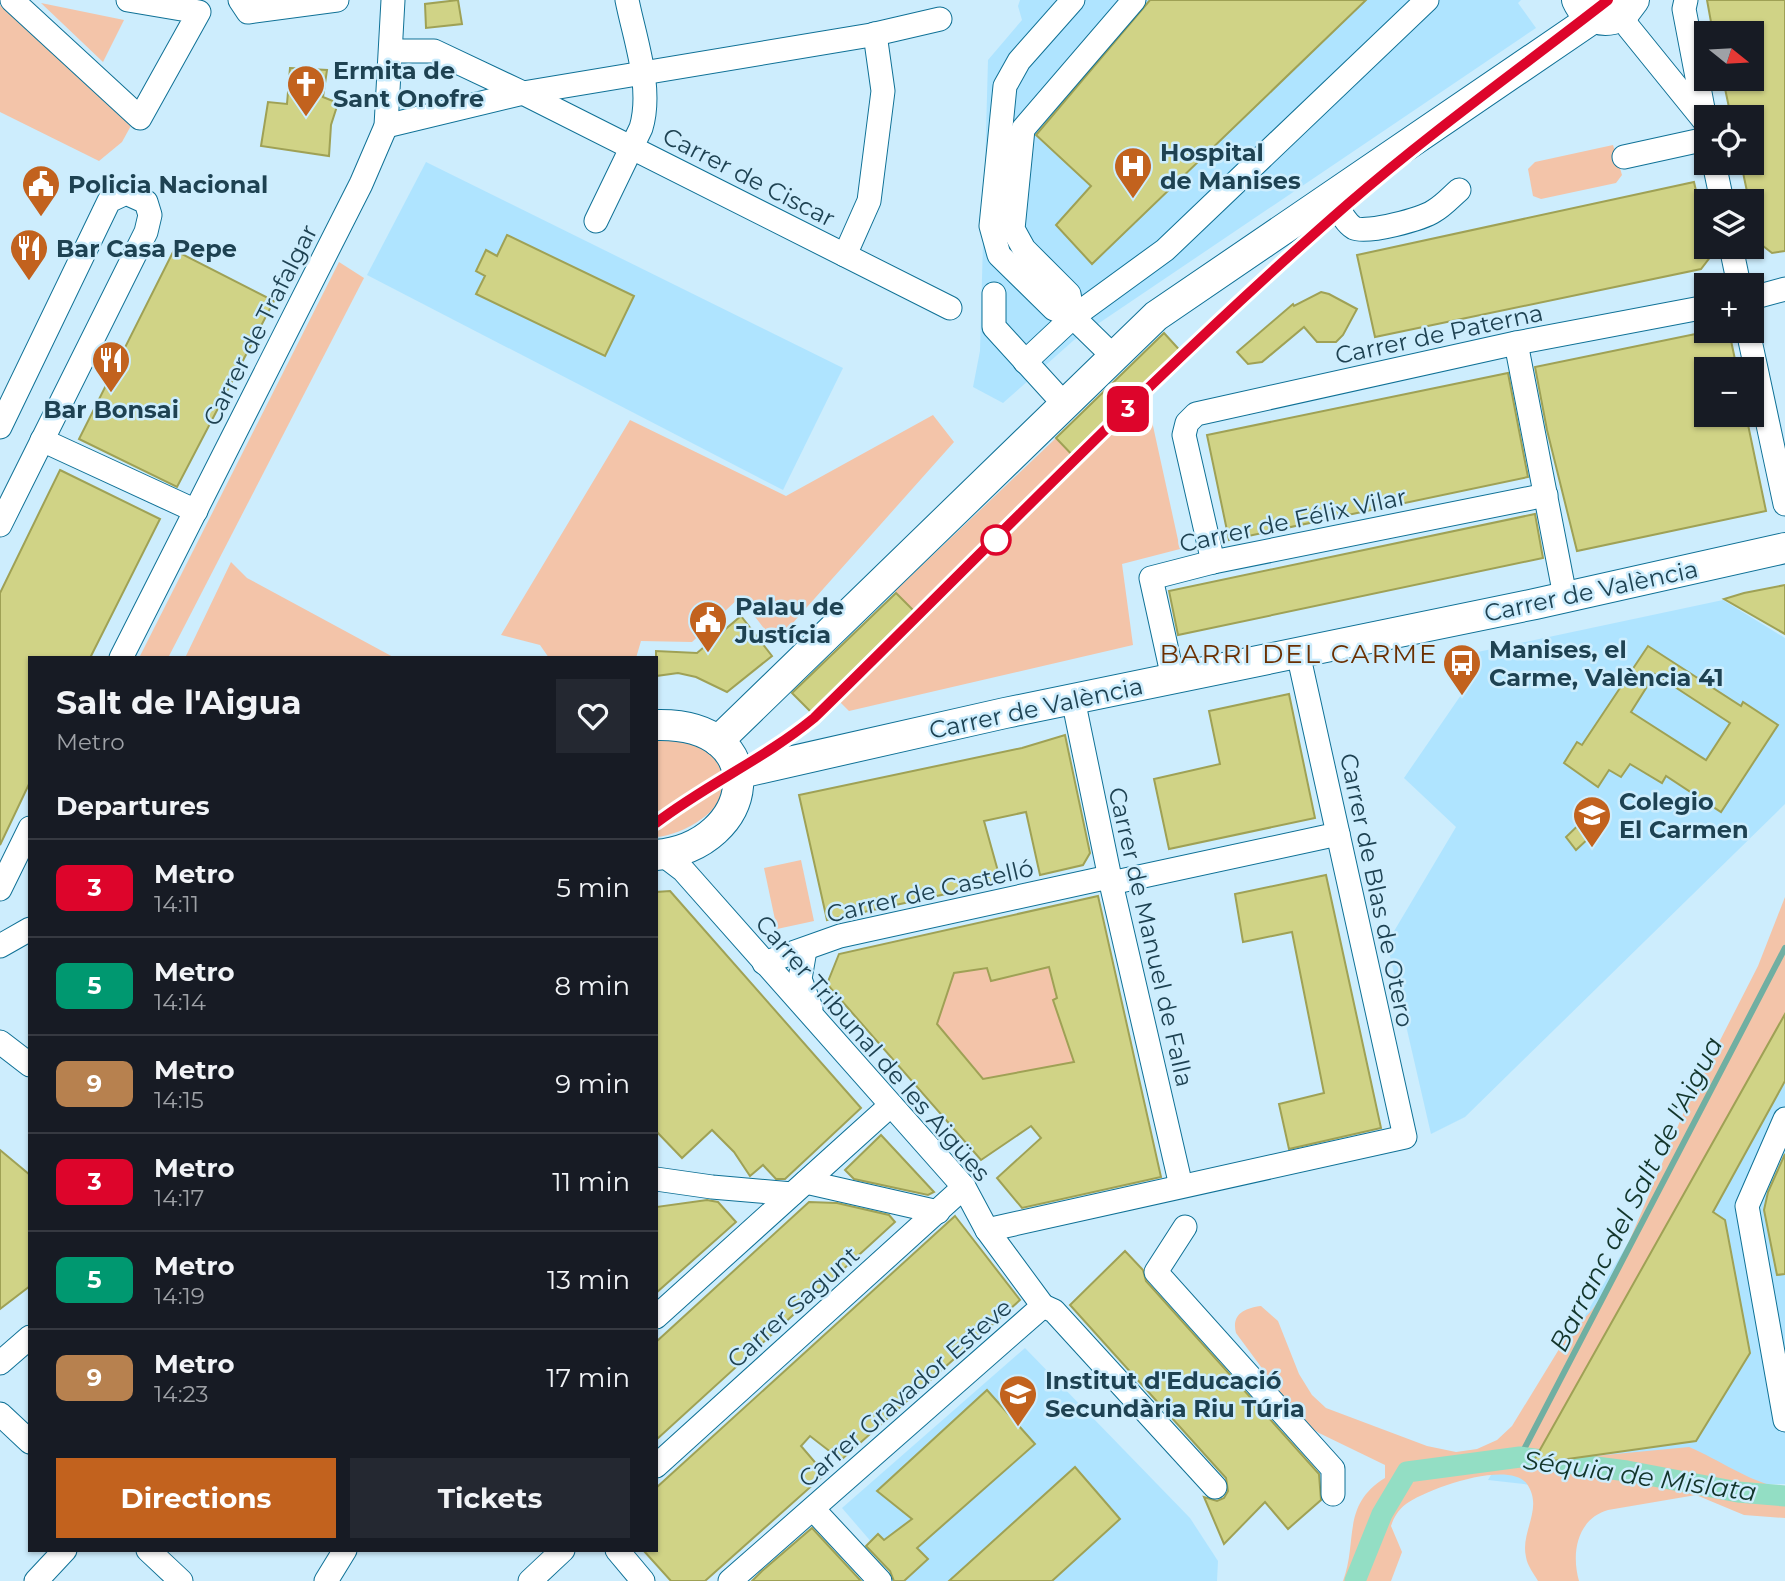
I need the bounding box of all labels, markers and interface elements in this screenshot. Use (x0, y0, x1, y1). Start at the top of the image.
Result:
north arrow (1694, 21, 1764, 91)
map controls (1694, 21, 1764, 427)
place label: Ermita de Sant Onofre (333, 56, 484, 113)
church icon: Ermita de Sant Onofre (285, 63, 327, 118)
button: locate (1694, 105, 1764, 175)
street label: Carrer de Ciscar (658, 121, 840, 233)
place label: Hospital de Manises (1160, 138, 1301, 195)
hospital icon: Hospital de Manises (1112, 145, 1154, 200)
public building icon: Policia Nacional (20, 163, 62, 218)
place label: Policia Nacional (68, 170, 268, 199)
button: layers (1694, 189, 1764, 259)
street label: Carrer de Trafalgar (197, 219, 323, 431)
restaurant icon: Bar Casa Pepe (8, 227, 50, 282)
place label: Bar Casa Pepe (56, 234, 237, 263)
button: + (1694, 273, 1764, 343)
street label: Carrer de Paterna (1332, 298, 1546, 370)
restaurant icon: Bar Bonsai (90, 339, 132, 394)
button: − (1694, 357, 1764, 427)
line badge: 3 (1105, 386, 1151, 432)
text: 3 (1121, 394, 1135, 423)
place label: Bar Bonsai (43, 395, 179, 424)
street label: Carrer de Félix Vilar (1177, 482, 1409, 558)
unlabelled marker (981, 525, 1011, 555)
street label: Carrer de València (1481, 554, 1701, 628)
place label: Palau de Justícia (734, 592, 844, 649)
public building icon: Palau de Justícia (687, 599, 729, 654)
place label: Manises, el Carme, València 41 (1489, 635, 1724, 692)
district label: BARRI DEL CARME (1159, 638, 1439, 670)
bus stop icon: Manises, el Carme, València 41 (1441, 642, 1483, 697)
street label: Carrer de València (926, 671, 1146, 745)
button: heart (556, 679, 630, 753)
text: Salt de l'Aigua (56, 682, 302, 722)
text: Metro (56, 728, 125, 756)
street label: Carrer de Blas de Otero (1334, 750, 1420, 1030)
street label: Carrer de Manuel de Falla (1102, 784, 1200, 1090)
place label: Colegio El Carmen (1619, 787, 1748, 844)
text: Departures (56, 790, 210, 822)
school or university icon: Colegio El Carmen (1571, 794, 1613, 849)
street label: Carrer de Castelló (824, 853, 1036, 929)
text: Metro (154, 858, 235, 890)
text: 5 min (556, 872, 630, 904)
text: 3 (87, 873, 102, 902)
text: 14:11 (154, 890, 199, 918)
street label: Carrer Tribunal de les Aigües (749, 909, 997, 1187)
text: Metro (154, 956, 235, 988)
text: 8 min (554, 970, 630, 1002)
text: 5 (87, 971, 102, 1000)
text: 14:14 (154, 988, 206, 1016)
water label: Barranc del Salt de l'Aigua (1542, 1031, 1730, 1357)
text: Metro (154, 1054, 235, 1086)
text: 9 min (555, 1068, 630, 1100)
text: 9 (87, 1069, 102, 1098)
text: 14:15 (154, 1086, 204, 1114)
text: Metro (154, 1152, 235, 1184)
text: 11 min (552, 1166, 630, 1198)
text: 3 (87, 1167, 102, 1196)
text: 14:17 (154, 1184, 204, 1212)
street label: Carrer Sagunt (721, 1240, 865, 1374)
text: Metro (154, 1250, 235, 1282)
text: 13 min (547, 1264, 630, 1296)
text: 5 (87, 1265, 102, 1294)
text: 14:19 (154, 1282, 205, 1310)
street label: Carrer Gravador Esteve (792, 1292, 1018, 1494)
text: Metro (154, 1348, 235, 1380)
text: 17 min (546, 1362, 630, 1394)
text: 9 (87, 1363, 102, 1392)
place label: Institut d'Educació Secundària Riu Túria (1045, 1366, 1305, 1423)
school or university icon: Institut d'Educació Secundària Riu Túria (997, 1373, 1039, 1428)
text: 14:23 (154, 1380, 209, 1408)
water label: Séquia de Mislata (1521, 1444, 1759, 1508)
button: Directions (56, 1458, 336, 1538)
button: Tickets (350, 1458, 630, 1538)

